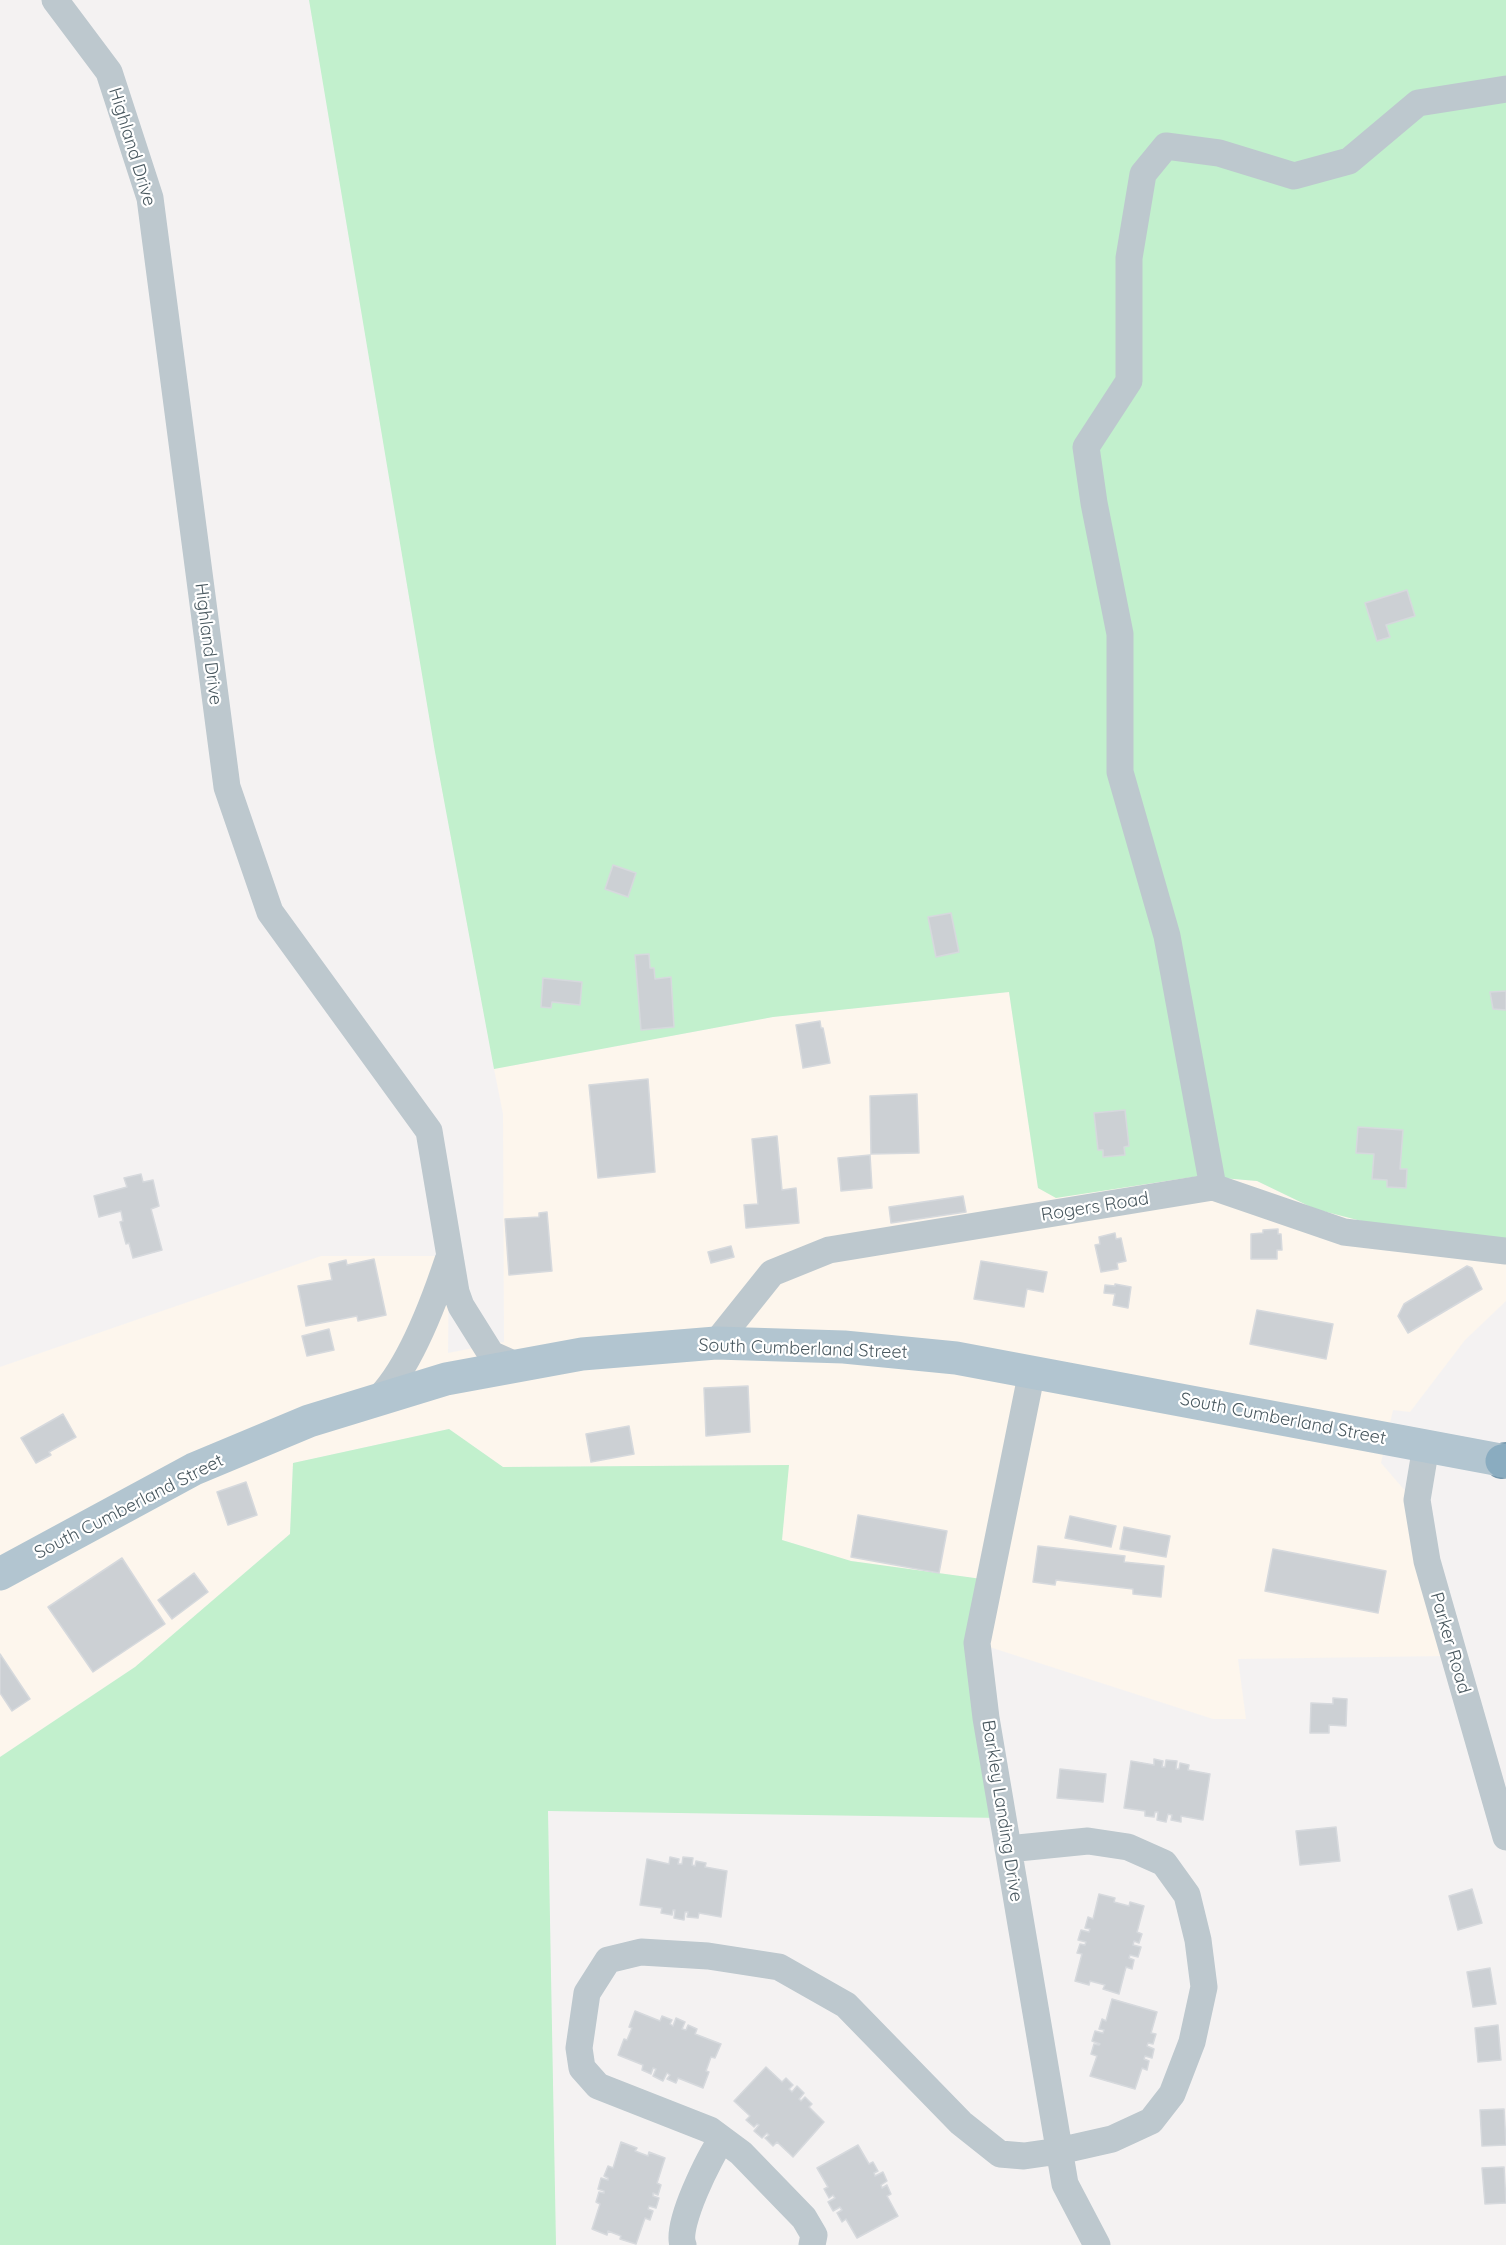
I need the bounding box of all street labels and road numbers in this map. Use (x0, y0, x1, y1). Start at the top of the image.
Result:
street label: Highland Drive (104, 85, 160, 209)
street label: Highland Drive (190, 582, 226, 706)
street label: Rogers Road (1040, 1188, 1150, 1226)
street label: South Cumberland Street (698, 1335, 908, 1363)
street label: South Cumberland Street (1178, 1388, 1388, 1450)
street label: South Cumberland Street (31, 1450, 227, 1564)
street label: Parker Road (1425, 1590, 1475, 1696)
street label: Barkley Landing Drive (977, 1719, 1027, 1903)

